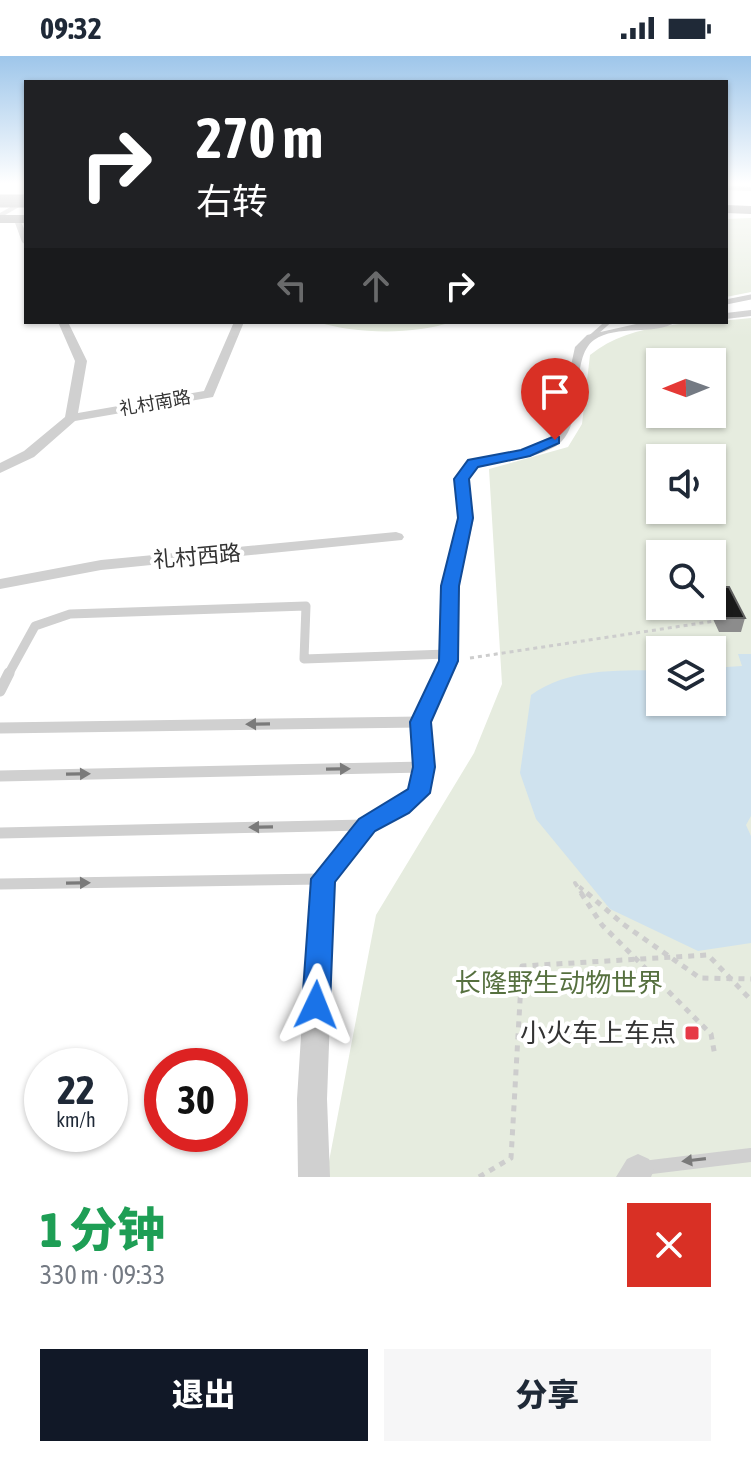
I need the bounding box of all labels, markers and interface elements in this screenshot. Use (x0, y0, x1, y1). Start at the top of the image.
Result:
text: 09:32 (40, 11, 102, 45)
text: 270 m (196, 106, 323, 170)
icon: right (64, 112, 168, 216)
text: 右转 (196, 180, 268, 222)
icon: left (270, 264, 314, 308)
icon: ahead (354, 264, 398, 308)
icon: right (438, 264, 482, 308)
north arrow (646, 348, 726, 428)
map controls (646, 348, 726, 716)
pin (521, 358, 589, 440)
icon: arrive (533, 370, 577, 414)
street label: 礼村南路 (118, 386, 192, 419)
button: sound (646, 444, 726, 524)
street label: 礼村西路 (152, 539, 242, 573)
button: search (646, 540, 726, 620)
button: layers (646, 636, 726, 716)
one-way arrow (245, 718, 270, 730)
one-way arrow (326, 763, 351, 775)
one-way arrow (66, 768, 91, 781)
one-way arrow (248, 821, 273, 833)
one-way arrow (66, 876, 91, 889)
position arrow (274, 963, 358, 1047)
park label: 长隆野生动物世界 (455, 968, 663, 998)
place label: 小火车上车点 (520, 1018, 676, 1048)
marker: 小火车上车点 (683, 1024, 701, 1042)
speed limit sign: 30 (144, 1048, 248, 1152)
text: 22 (57, 1067, 95, 1112)
text: km/h (56, 1108, 96, 1131)
one-way arrow (681, 1154, 706, 1167)
text: 1 分钟 (40, 1202, 165, 1257)
button: close (627, 1203, 711, 1287)
text: 330 m · 09:33 (40, 1260, 165, 1290)
button: 退出 (40, 1349, 368, 1441)
button: 分享 (384, 1349, 711, 1441)

